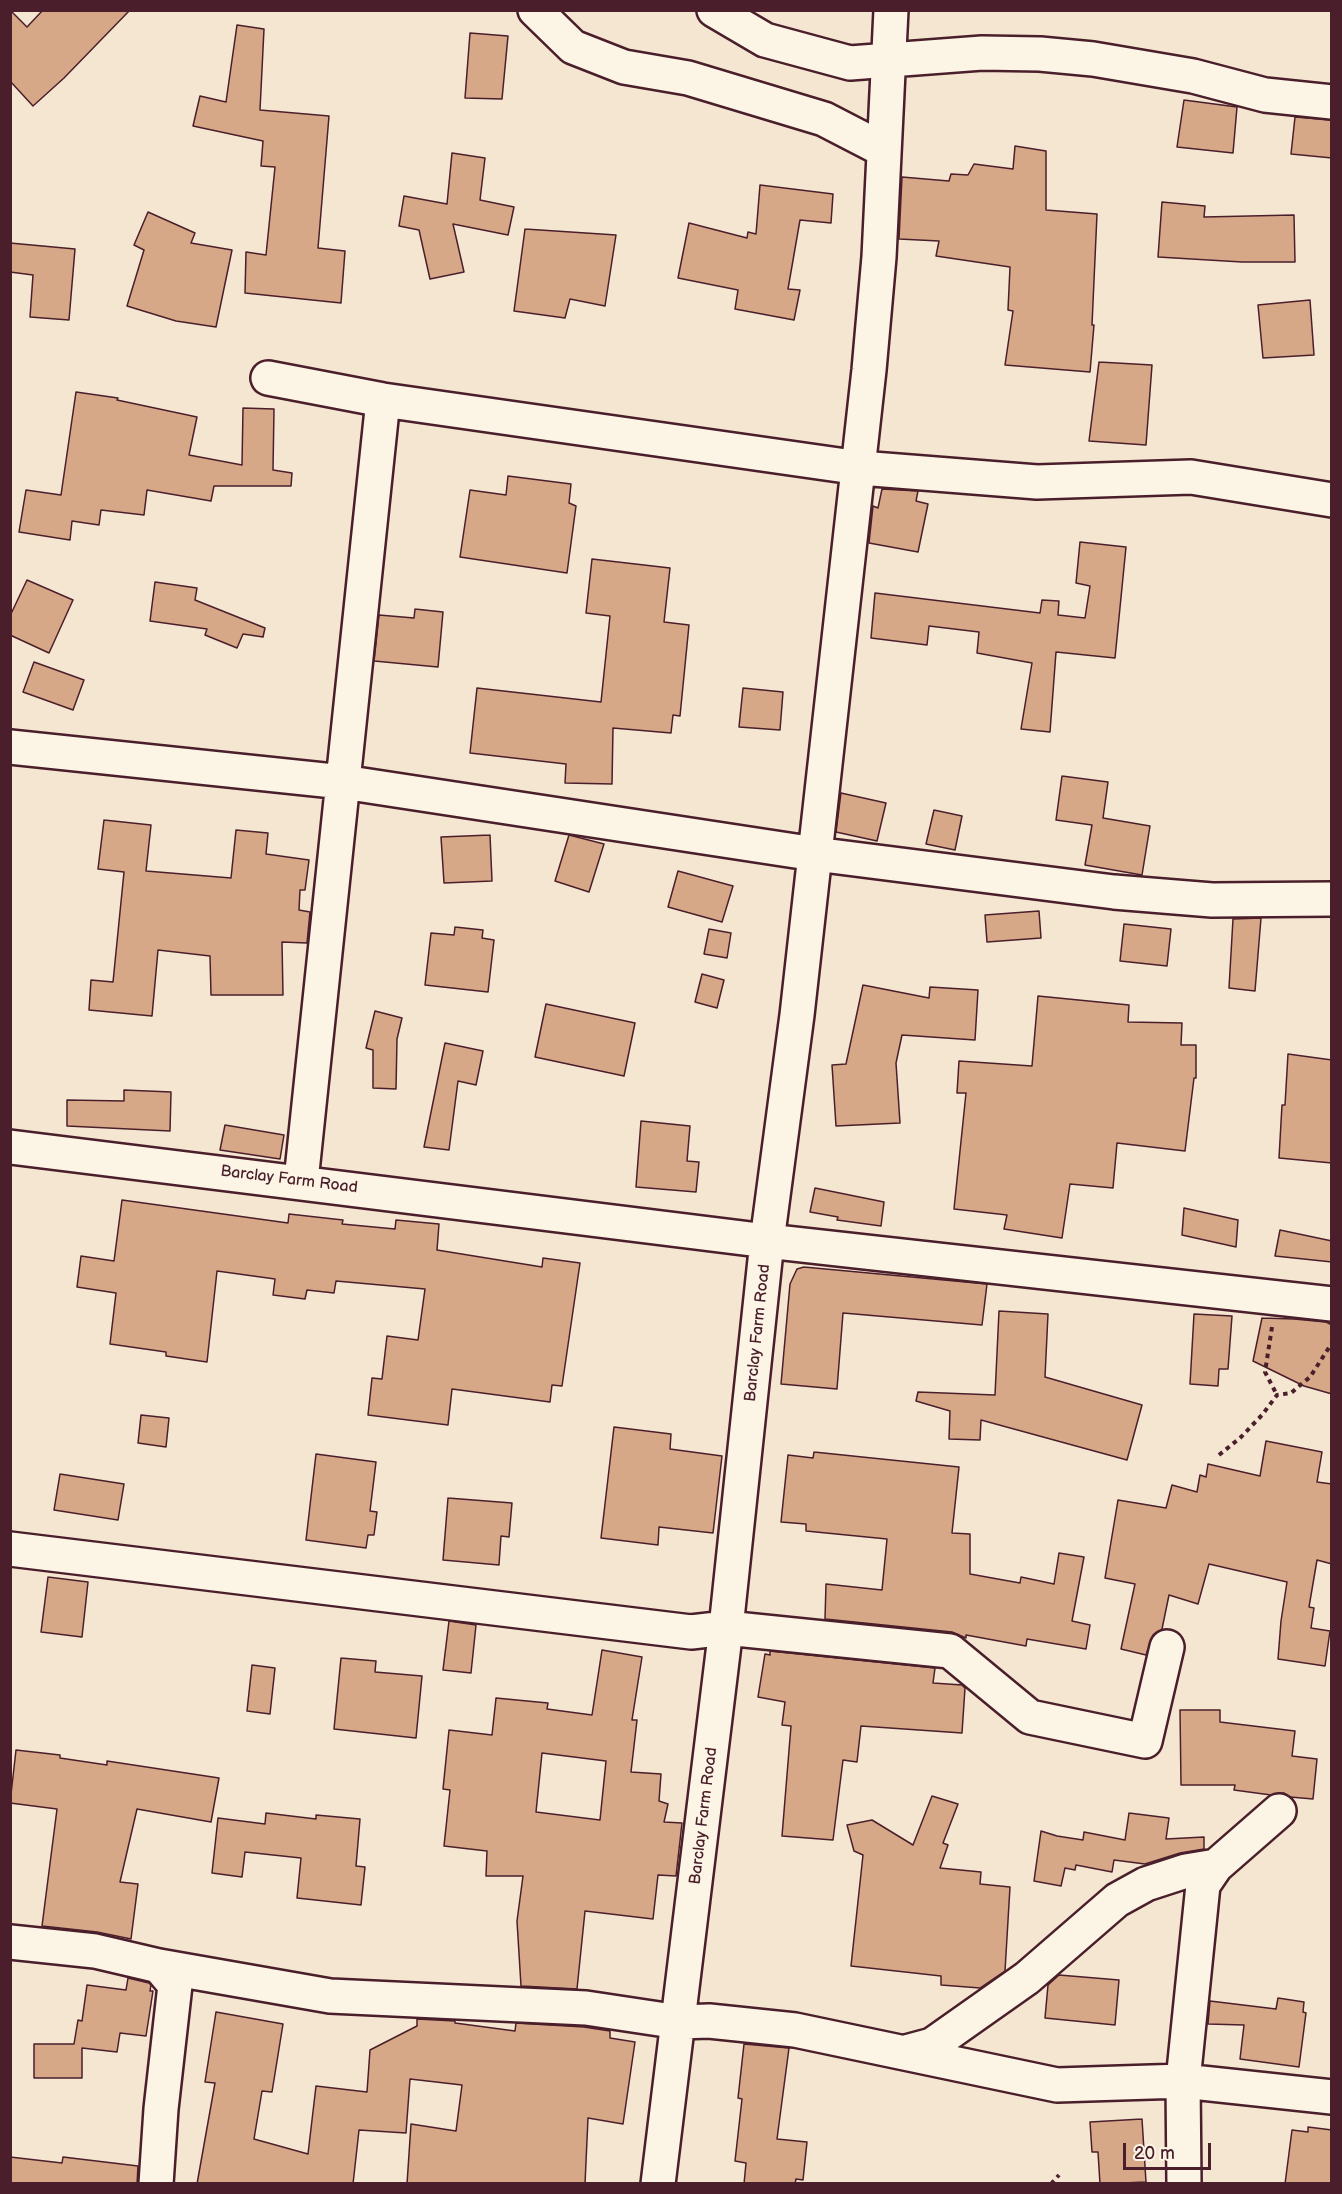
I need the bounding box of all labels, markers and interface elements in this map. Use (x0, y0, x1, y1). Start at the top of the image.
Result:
street label: Barclay Farm Road (219, 1162, 359, 1198)
street label: Barclay Farm Road (741, 1263, 775, 1403)
street label: Barclay Farm Road (686, 1746, 722, 1886)
scale bar (1126, 2131, 1214, 2169)
text: 20 m (1134, 2143, 1175, 2164)

